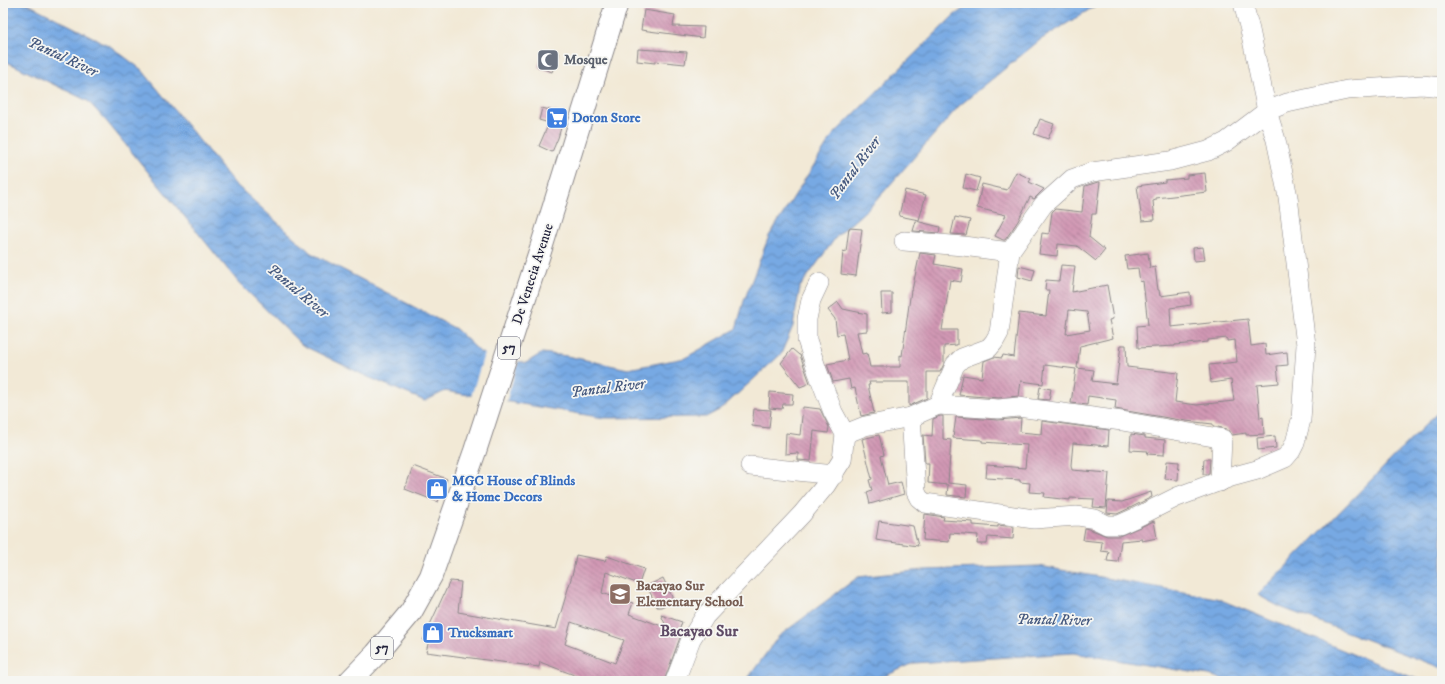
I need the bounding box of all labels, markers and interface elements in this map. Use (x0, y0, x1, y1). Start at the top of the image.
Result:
water label: Pantal River (25, 33, 102, 82)
mosque icon: Mosque (535, 47, 561, 73)
place label: Mosque (564, 51, 608, 69)
supermarket icon: Doton Store (544, 105, 570, 131)
place label: Doton Store (572, 109, 641, 127)
water label: Pantal River (825, 131, 886, 203)
street label: De Venecia Avenue (508, 221, 558, 327)
water label: Pantal River (263, 260, 334, 323)
road number: 57 (498, 337, 520, 359)
water label: Pantal River (570, 374, 648, 402)
place label: MGC House of Blinds & Home Decors (452, 472, 575, 506)
shop icon: MGC House of Blinds & Home Decors (424, 476, 450, 502)
place label: Bacayao Sur Elementary School (636, 577, 744, 611)
school or university icon: Bacayao Sur Elementary School (607, 581, 633, 607)
water label: Pantal River (1017, 610, 1093, 630)
shop icon: Trucksmart (420, 620, 446, 646)
district label: Bacayao Sur (660, 621, 739, 641)
place label: Trucksmart (447, 624, 513, 642)
road number: 57 (371, 637, 393, 659)

